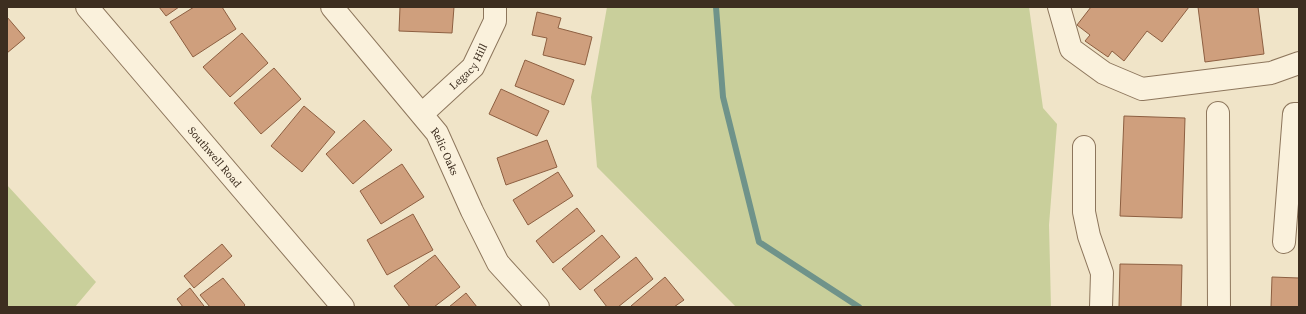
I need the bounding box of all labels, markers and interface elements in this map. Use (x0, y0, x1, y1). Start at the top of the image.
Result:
street label: Legacy Hill (446, 41, 491, 93)
street label: Southwell Road (185, 123, 246, 191)
street label: Relic Oaks (428, 124, 463, 178)

